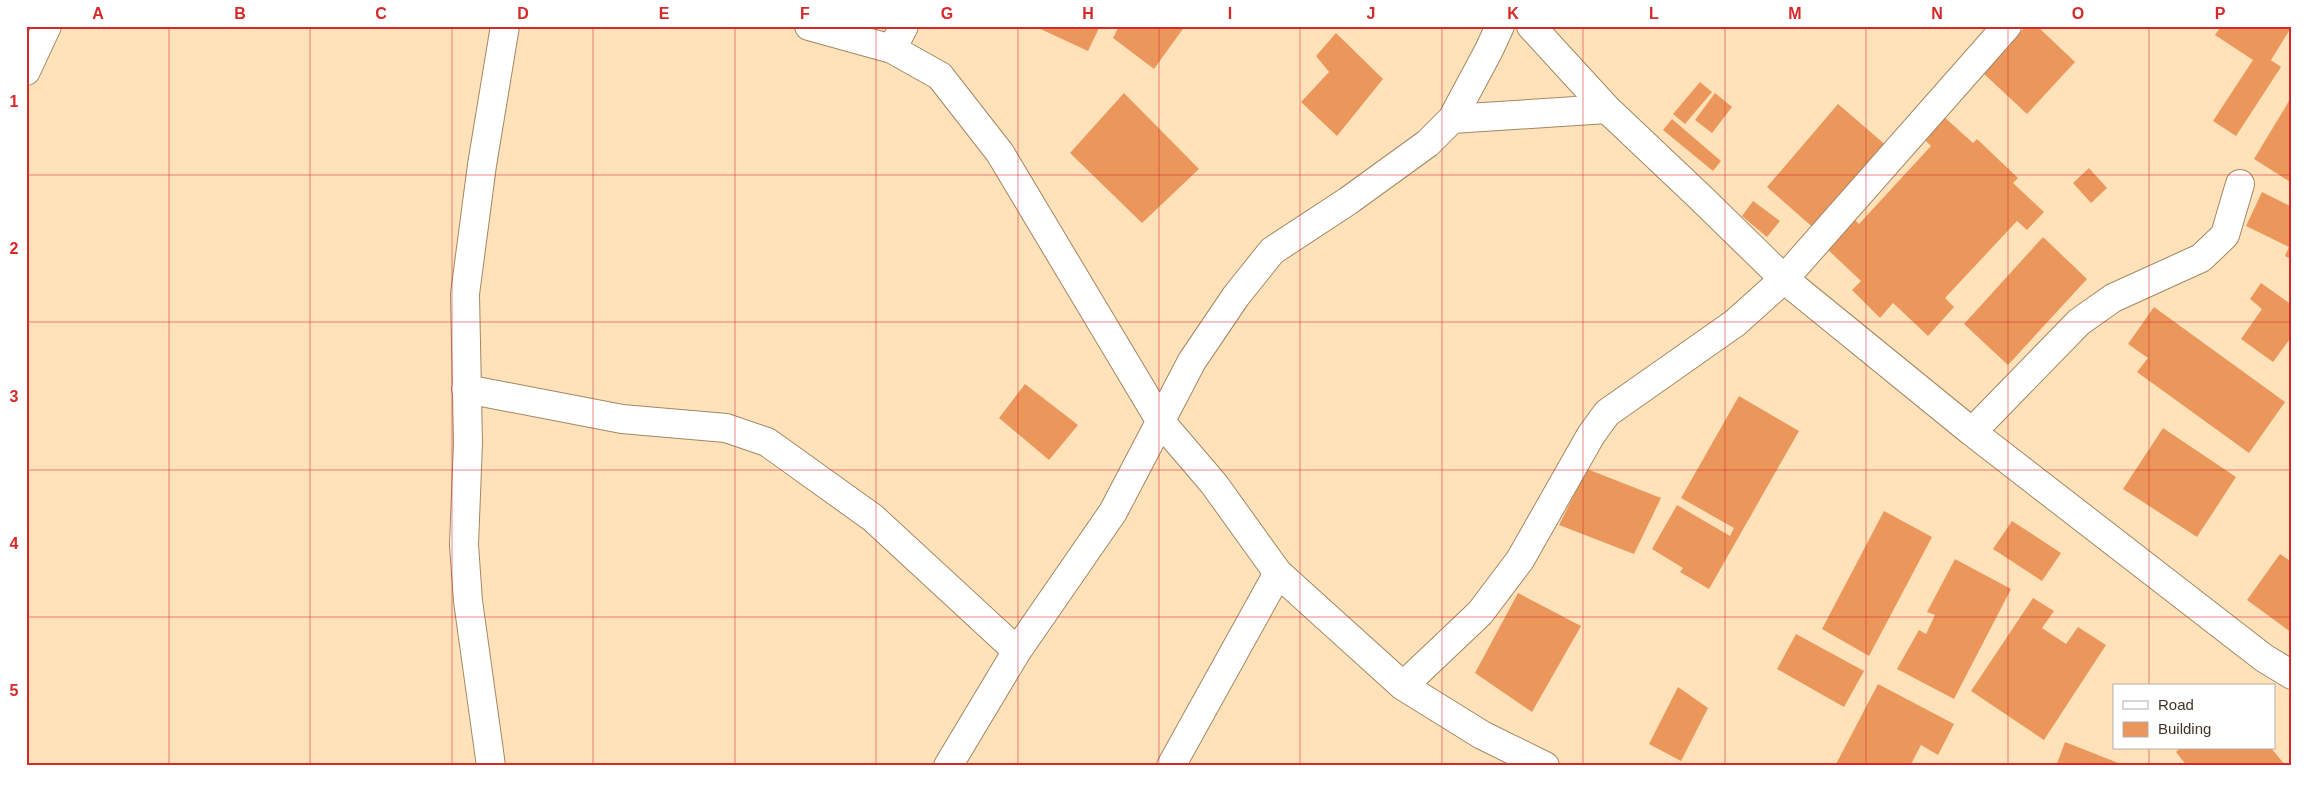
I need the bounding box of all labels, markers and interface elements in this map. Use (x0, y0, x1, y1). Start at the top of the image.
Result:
text: A (92, 5, 104, 22)
text: B (234, 5, 246, 22)
text: C (375, 5, 387, 22)
text: D (517, 5, 529, 22)
text: E (659, 5, 670, 22)
text: F (800, 5, 810, 22)
text: G (941, 5, 953, 22)
text: H (1082, 5, 1094, 22)
text: I (1228, 5, 1232, 22)
text: J (1367, 5, 1375, 22)
text: K (1507, 5, 1519, 22)
text: L (1649, 5, 1659, 22)
text: M (1788, 5, 1802, 22)
text: N (1931, 5, 1943, 22)
text: O (2072, 5, 2084, 22)
text: P (2215, 5, 2226, 22)
text: 1 (10, 93, 19, 110)
text: 2 (10, 240, 19, 257)
text: 3 (10, 388, 19, 405)
text: 4 (10, 535, 19, 552)
text: 5 (10, 682, 19, 699)
legend (2113, 684, 2276, 750)
text: Road (2158, 696, 2194, 713)
text: Building (2158, 720, 2211, 737)

